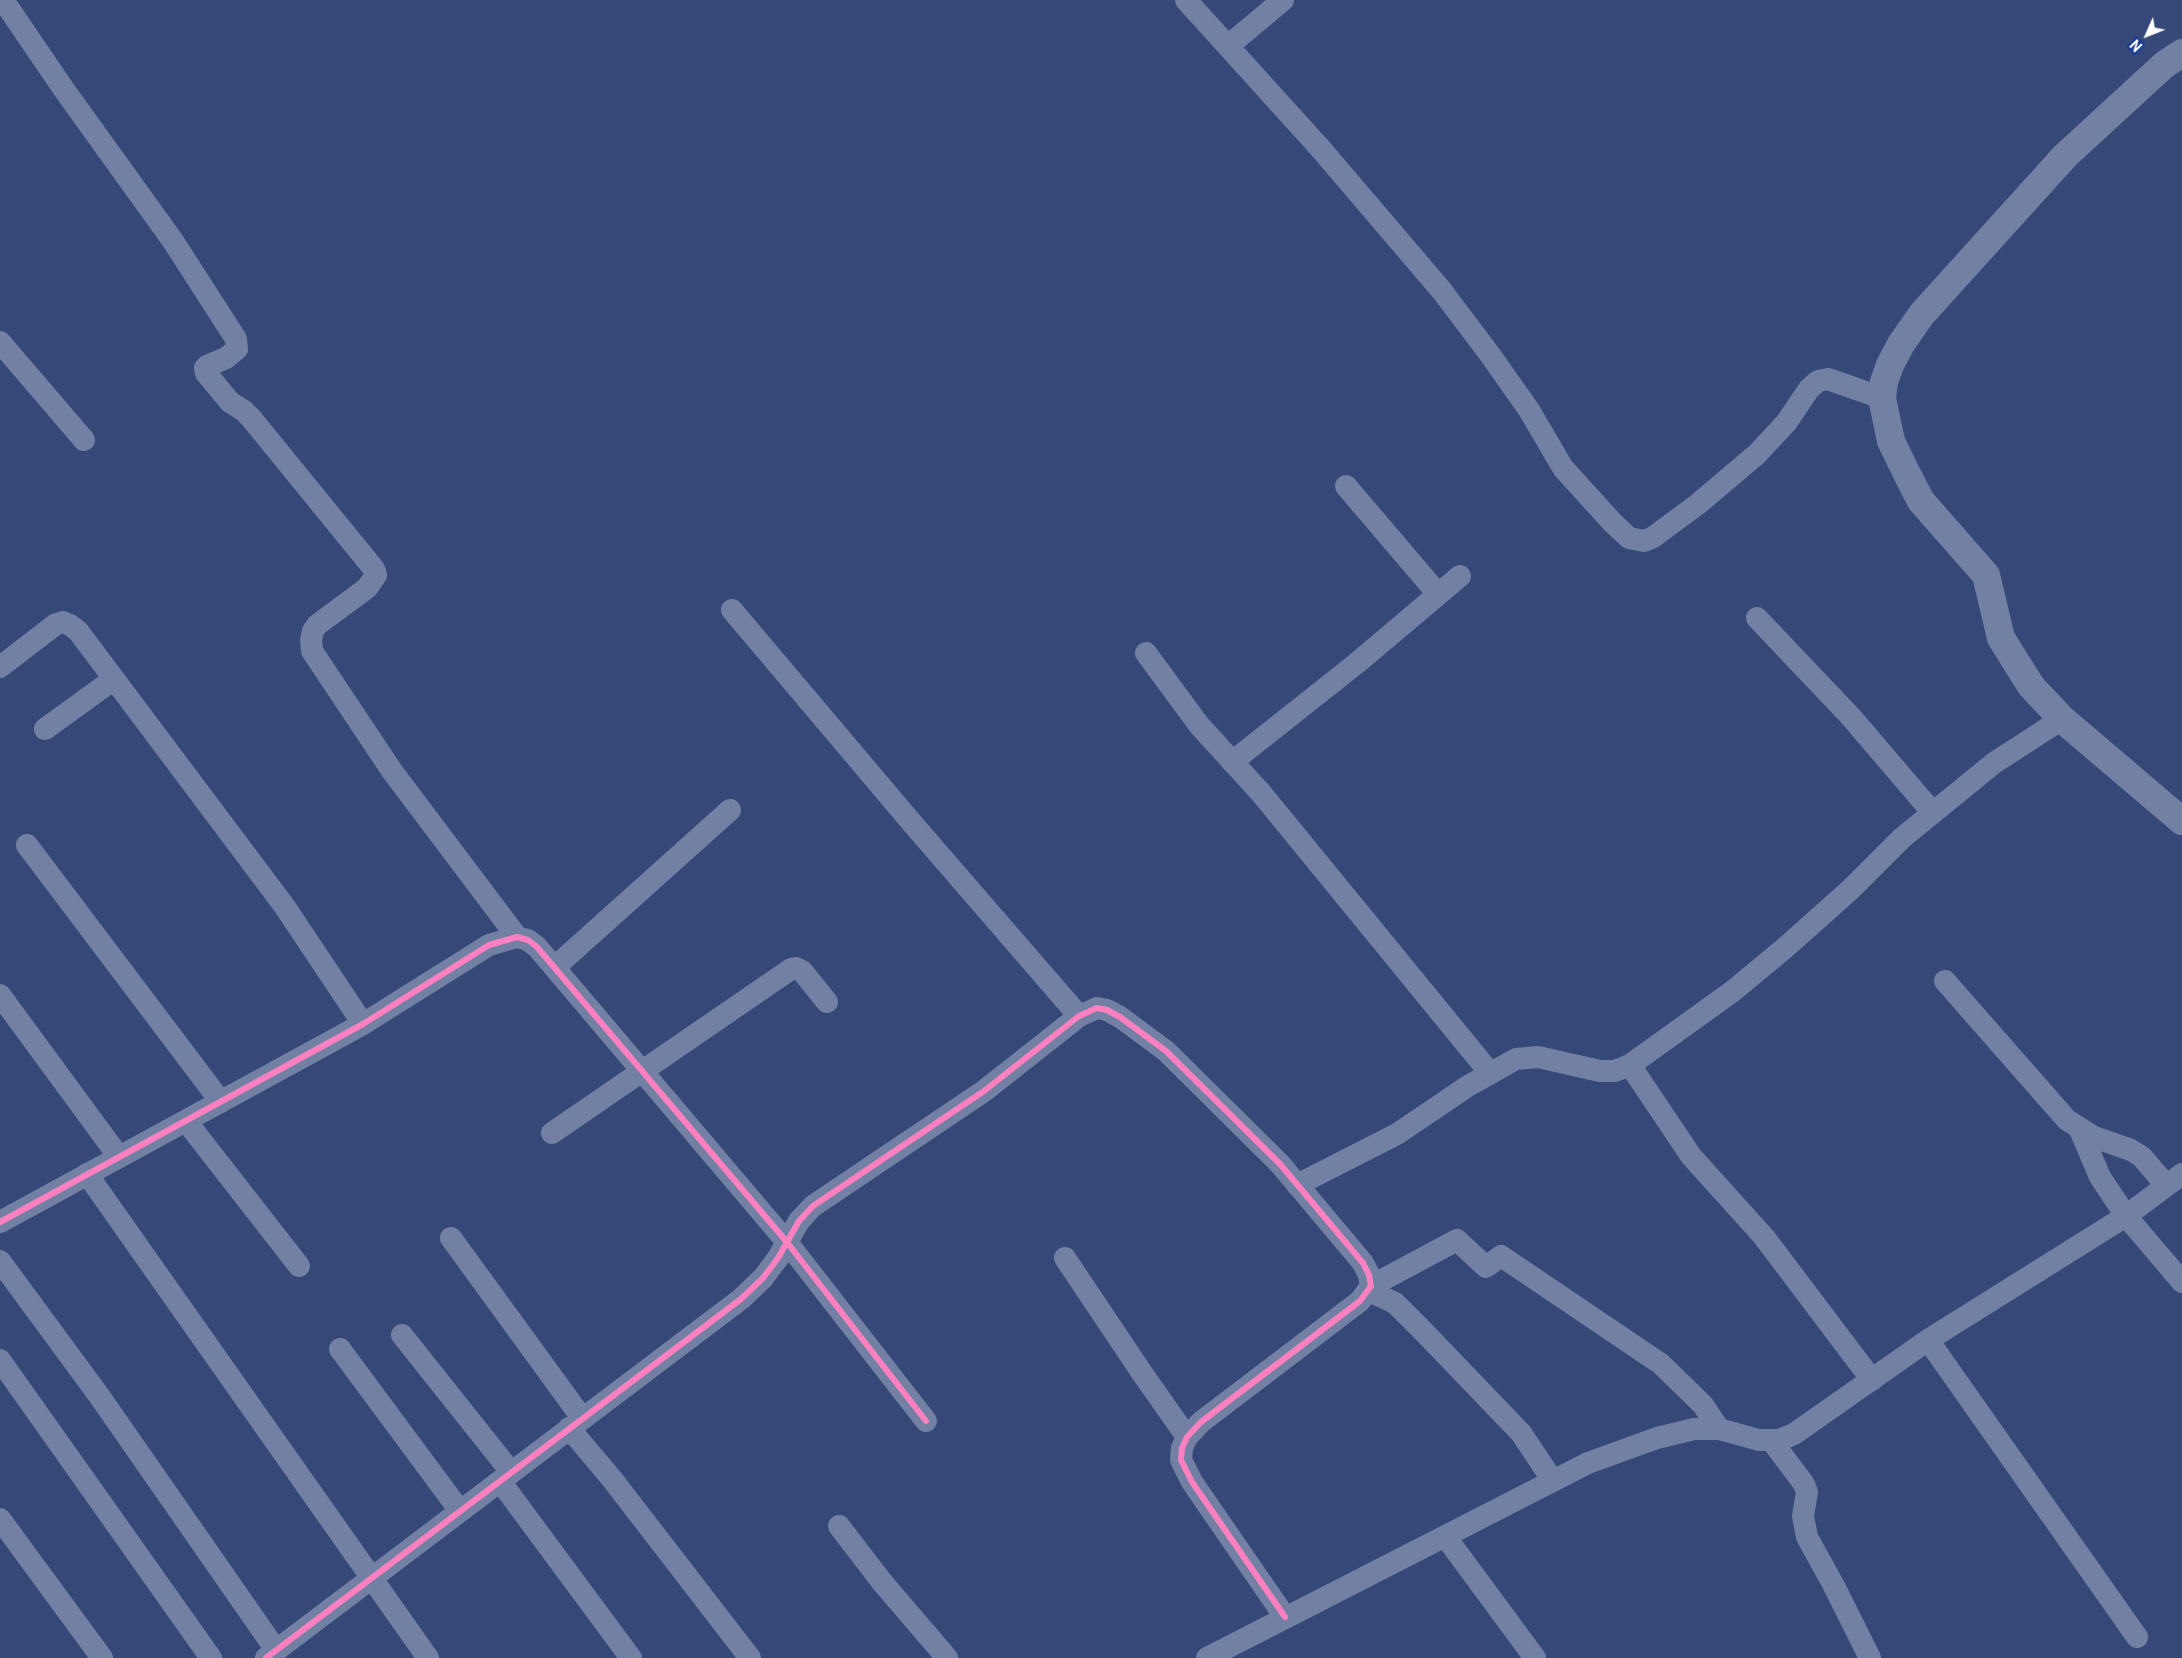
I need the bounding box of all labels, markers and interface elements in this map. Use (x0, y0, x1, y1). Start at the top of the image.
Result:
north arrow (2122, 10, 2172, 60)
text: N (2127, 36, 2145, 55)

